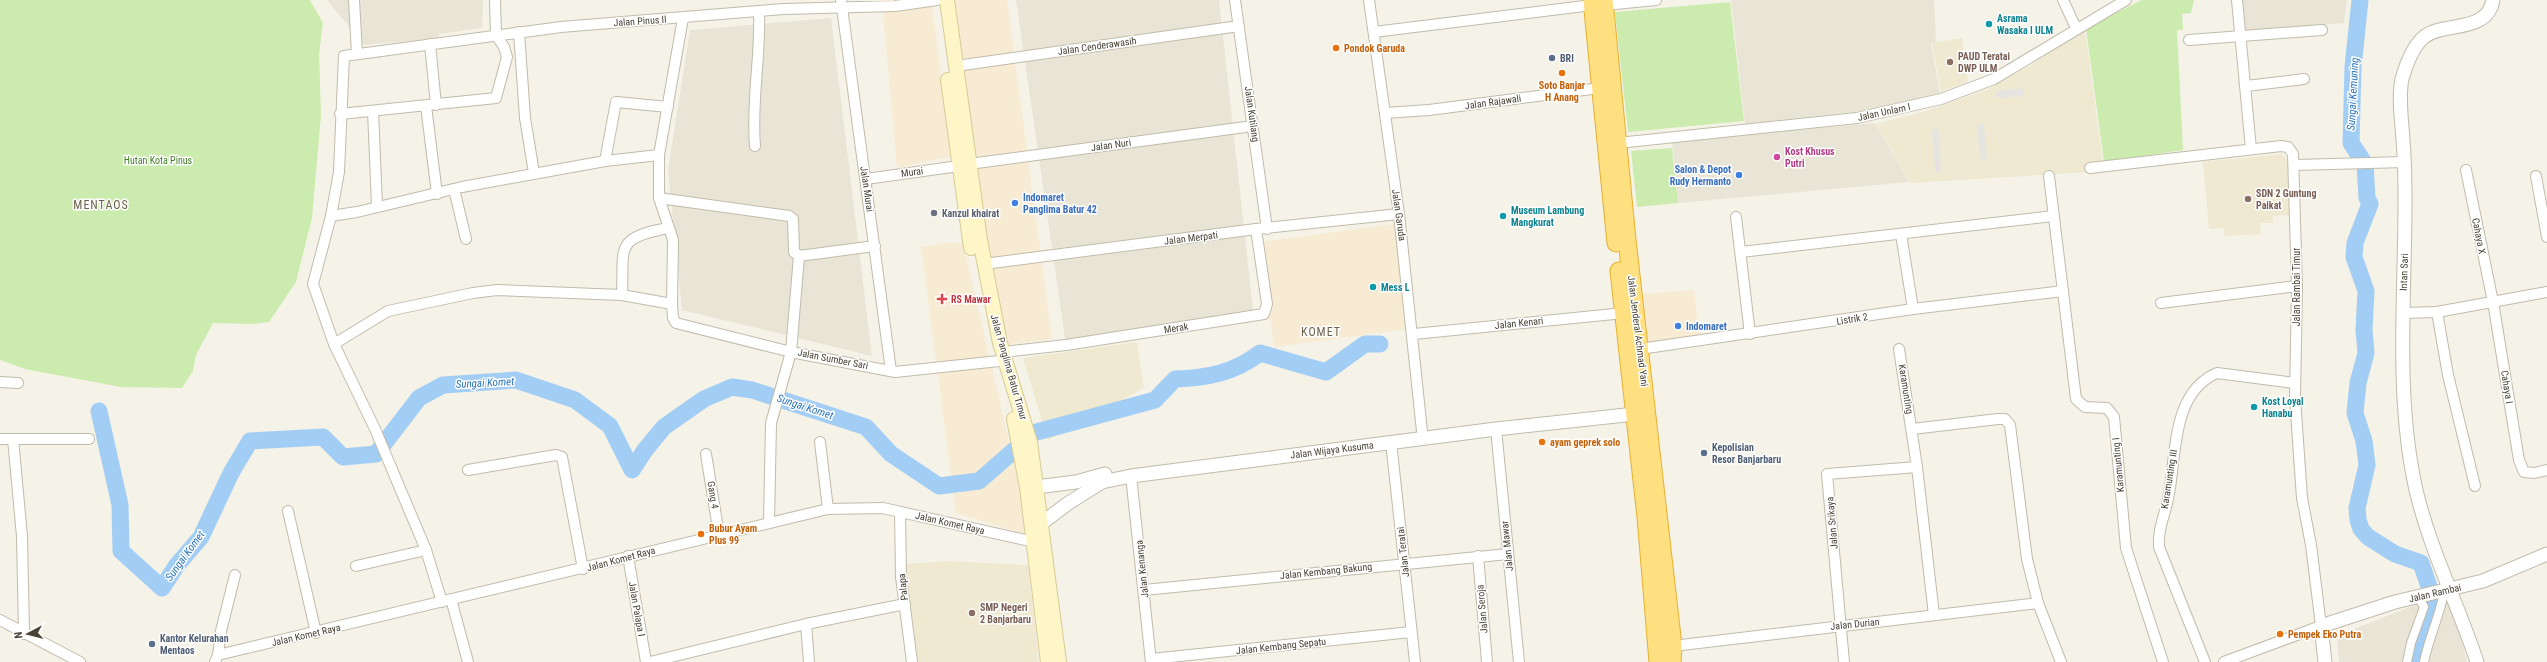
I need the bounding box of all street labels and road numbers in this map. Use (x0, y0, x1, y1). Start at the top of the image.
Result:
street label: Jalan Pinus II (613, 14, 667, 28)
street label: Jalan Cenderawasih (1057, 35, 1137, 57)
street label: Jalan Kutilang (1243, 85, 1261, 143)
street label: Jalan Rajawali (1464, 93, 1522, 111)
street label: Jalan Unlam I (1857, 101, 1911, 123)
street label: Jalan Nuri (1090, 137, 1132, 153)
street label: Jalan Murai (858, 165, 876, 213)
street label: Murai (900, 165, 924, 179)
street label: Jalan Garuda (1390, 188, 1408, 242)
street label: Cahaya X (2470, 217, 2488, 256)
street label: Jalan Merpati (1163, 229, 1219, 247)
street label: Jalan Rambai Timur (2291, 248, 2302, 326)
street label: Intan Sari (2398, 253, 2410, 291)
street label: Jalan Jenderal Achmad Yani (1626, 275, 1650, 387)
street label: Listrik 2 (1836, 311, 1869, 327)
street label: Jalan Panglima Batur Timur (989, 313, 1029, 421)
street label: Jalan Kenari (1494, 315, 1544, 331)
street label: Merak (1163, 321, 1189, 335)
street label: Jalan Sumber Sari (797, 347, 869, 371)
street label: Karamunting (1897, 363, 1915, 415)
street label: Cahaya I (2499, 370, 2515, 404)
street label: Karamunting I (2110, 437, 2126, 493)
street label: Jalan Wijaya Kusuma (1290, 439, 1374, 461)
street label: Karamunting III (2159, 449, 2179, 509)
street label: Gang 4 (705, 480, 721, 510)
street label: Jalan Srikaya (1824, 496, 1840, 550)
street label: Jalan Komet Raya (914, 510, 986, 536)
street label: Jalan Mawar (1499, 520, 1515, 572)
street label: Jalan Teratai (1395, 526, 1411, 578)
street label: Jalan Kenanga (1133, 539, 1151, 598)
street label: Jalan Komet Raya (585, 545, 657, 573)
street label: Jalan Kembang Bakung (1279, 561, 1373, 581)
street label: Palapa (896, 573, 910, 601)
street label: Jalan Palapa I (627, 581, 647, 637)
street label: Jalan Rambai (2408, 582, 2462, 604)
street label: Jalan Seroja (1474, 584, 1490, 634)
street label: Jalan Durian (1830, 616, 1880, 632)
street label: Jalan Komet Raya (270, 622, 342, 648)
street label: Jalan Kembang Sepatu (1235, 636, 1327, 656)

